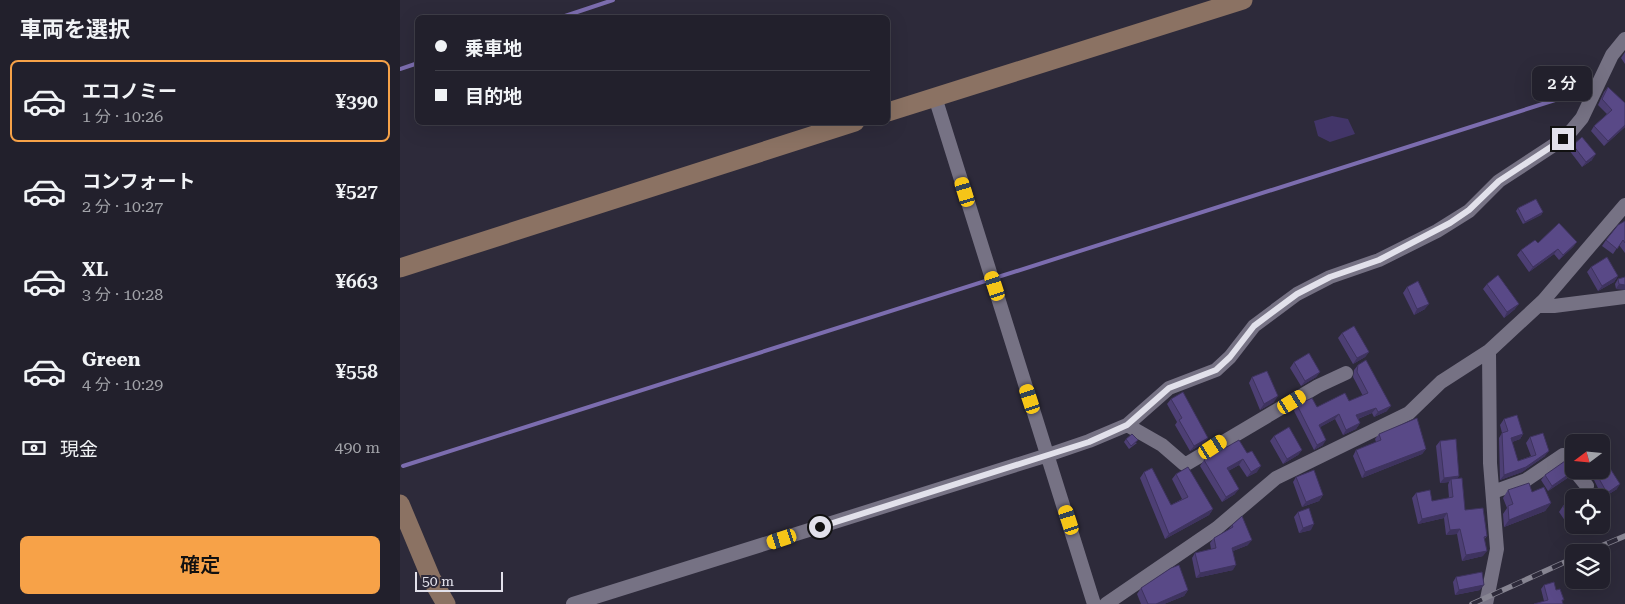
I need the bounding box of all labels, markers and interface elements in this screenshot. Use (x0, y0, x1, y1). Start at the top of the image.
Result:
text: 車両を選択 (20, 17, 130, 42)
text: 乗車地 (465, 37, 522, 60)
callout: 2 分 (1533, 66, 1593, 102)
text: 2 分 (1547, 74, 1577, 93)
icon: car (22, 79, 67, 124)
text: エコノミー (82, 80, 177, 103)
text: 目的地 (465, 85, 522, 108)
text: ¥390 (335, 90, 378, 113)
text: 1 分 · 10:26 (82, 107, 163, 126)
route end (1552, 128, 1574, 150)
icon: car (22, 169, 67, 214)
text: コンフォート (82, 170, 195, 193)
car (953, 175, 976, 209)
text: ¥527 (335, 180, 378, 203)
text: 2 分 · 10:27 (82, 197, 163, 216)
text: XL (82, 258, 108, 281)
icon: car (22, 259, 67, 304)
car (983, 269, 1006, 303)
text: ¥663 (335, 270, 378, 293)
text: 3 分 · 10:28 (82, 285, 163, 304)
text: Green (82, 348, 140, 371)
icon: car (22, 349, 67, 394)
text: ¥558 (335, 360, 378, 383)
text: 4 分 · 10:29 (82, 375, 163, 394)
car (1018, 382, 1041, 416)
car (1275, 388, 1308, 416)
car (1196, 433, 1229, 461)
icon: cash (20, 434, 48, 462)
north arrow (1565, 434, 1610, 479)
map controls (1565, 434, 1610, 589)
text: 現金 (60, 438, 98, 461)
text: 490 m (334, 438, 380, 457)
button: locate (1565, 489, 1610, 534)
car (1057, 503, 1080, 537)
route start (809, 516, 831, 538)
car (765, 527, 798, 551)
button: 確定 (20, 536, 380, 594)
button: layers (1565, 544, 1610, 589)
scale bar (415, 569, 502, 592)
text: 50 m (422, 573, 454, 589)

